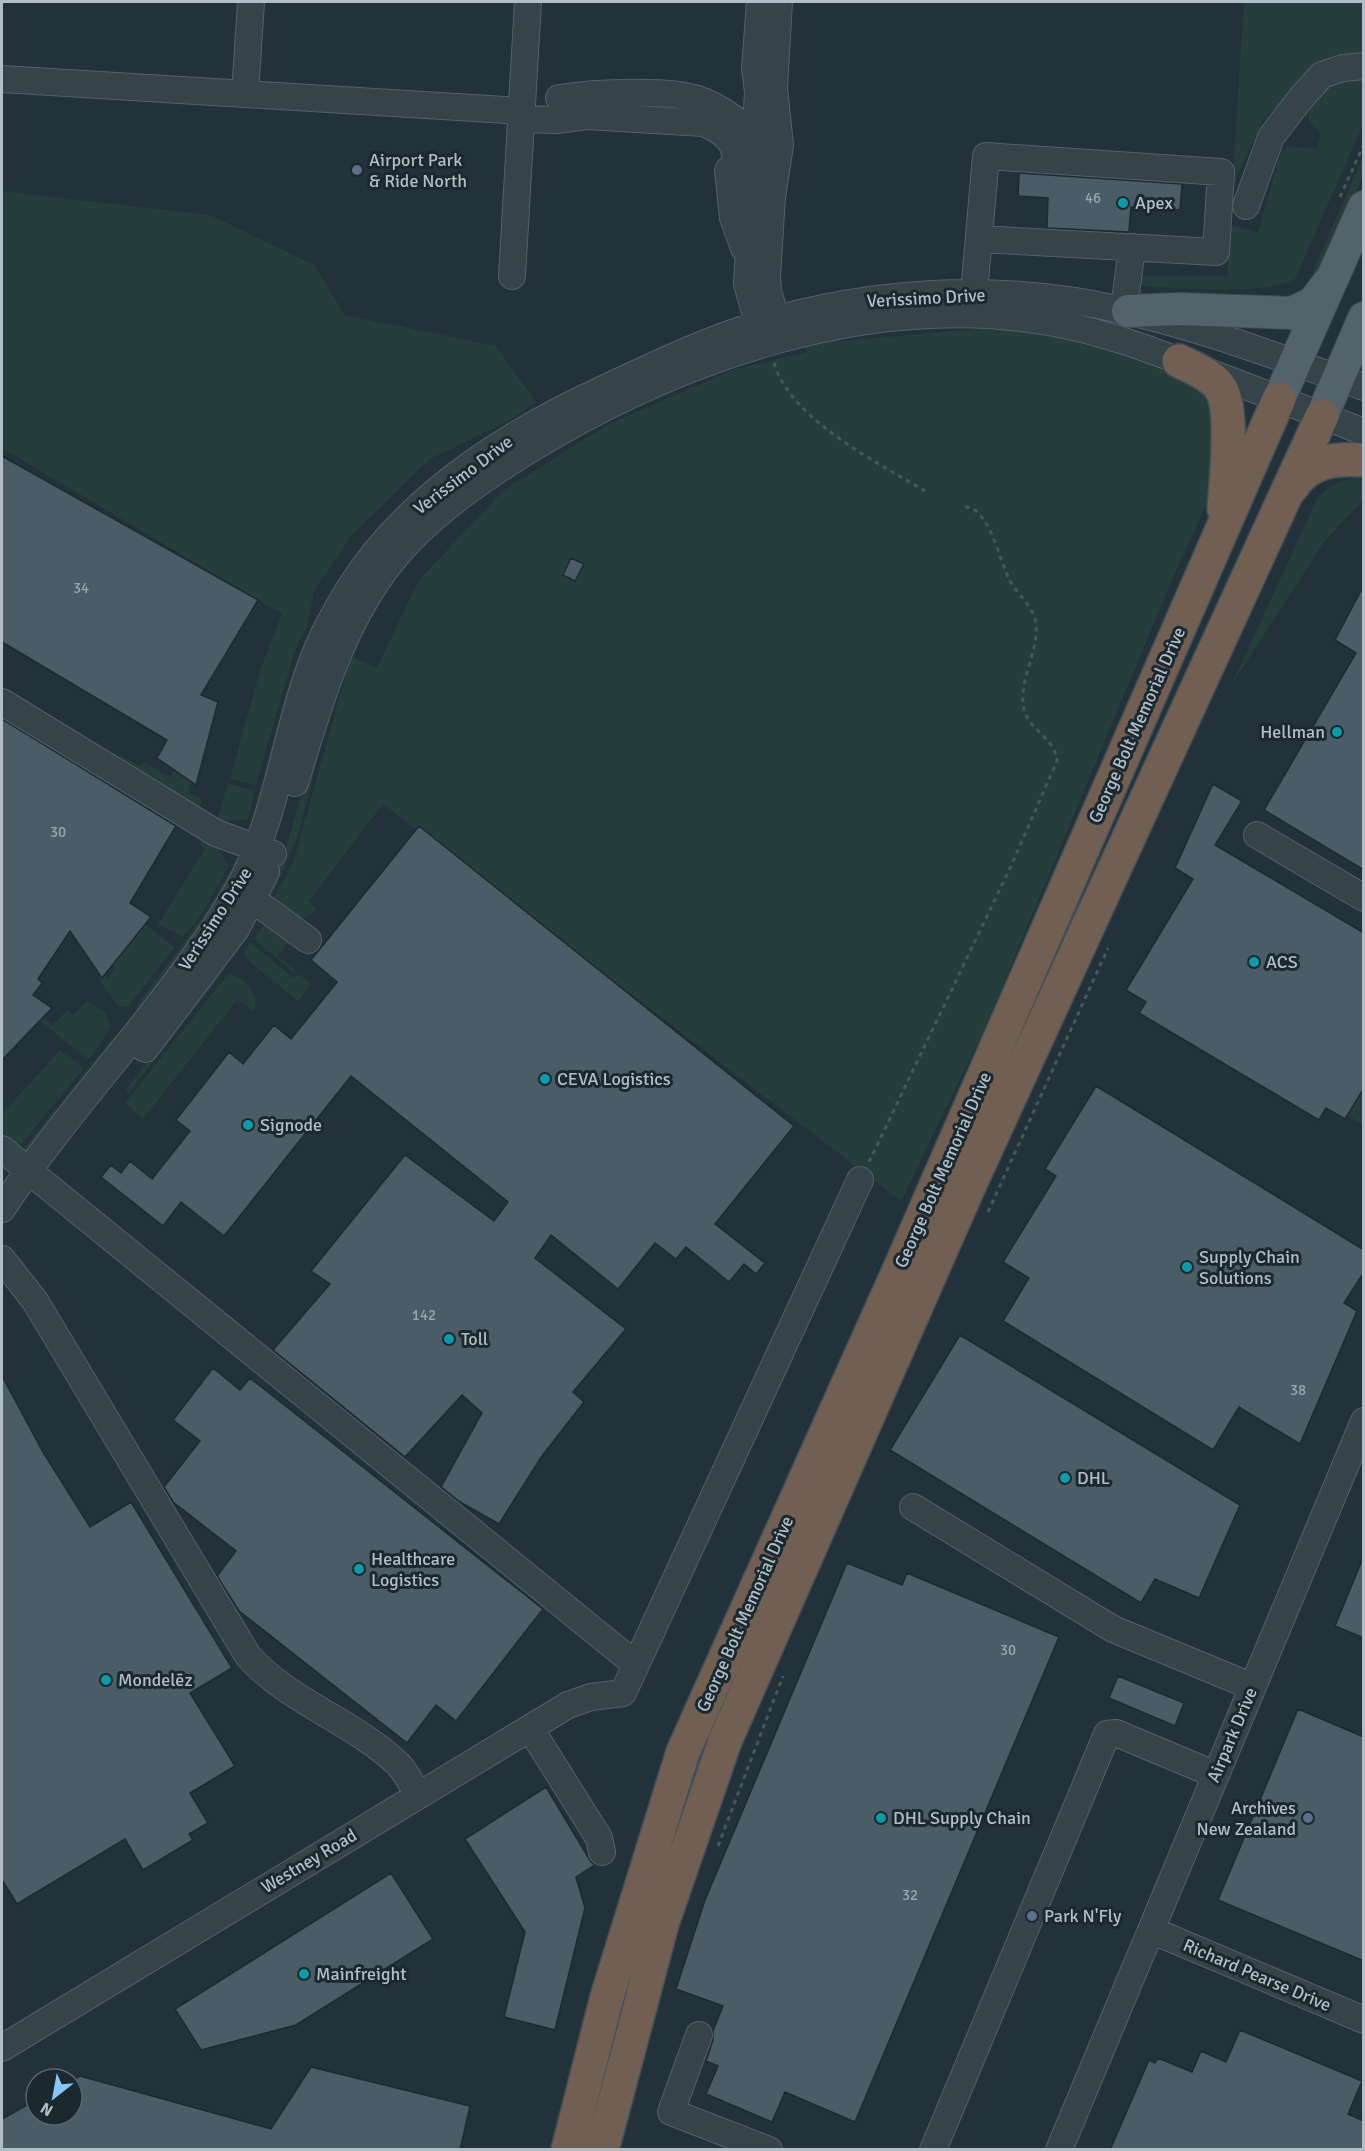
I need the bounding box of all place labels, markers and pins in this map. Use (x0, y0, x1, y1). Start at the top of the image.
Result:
place label: Airport Park & Ride North (369, 149, 467, 192)
marker: Airport Park & Ride North (350, 163, 364, 177)
place label: Apex (1135, 192, 1174, 214)
marker: Apex (1116, 196, 1130, 210)
place label: Hellman (1260, 721, 1325, 743)
marker: Hellman (1330, 725, 1344, 739)
place label: ACS (1266, 951, 1298, 973)
marker: ACS (1247, 955, 1261, 969)
place label: CEVA Logistics (557, 1068, 671, 1090)
marker: CEVA Logistics (538, 1072, 552, 1086)
place label: Signode (260, 1114, 322, 1136)
marker: Signode (241, 1118, 255, 1132)
place label: Supply Chain Solutions (1199, 1246, 1300, 1289)
marker: Supply Chain Solutions (1180, 1260, 1194, 1274)
place label: Toll (461, 1328, 488, 1350)
marker: Toll (442, 1332, 456, 1346)
place label: DHL (1077, 1467, 1110, 1489)
marker: DHL (1058, 1471, 1072, 1485)
place label: Healthcare Logistics (371, 1548, 455, 1591)
marker: Healthcare Logistics (352, 1562, 366, 1576)
place label: Mondelēz (118, 1669, 192, 1691)
marker: Mondelēz (99, 1673, 113, 1687)
place label: Archives New Zealand (1196, 1797, 1296, 1840)
place label: DHL Supply Chain (893, 1807, 1031, 1829)
marker: DHL Supply Chain (874, 1811, 888, 1825)
marker: Archives New Zealand (1301, 1811, 1315, 1825)
place label: Park N'Fly (1044, 1905, 1122, 1927)
marker: Park N'Fly (1025, 1909, 1039, 1923)
place label: Mainfreight (316, 1963, 407, 1985)
marker: Mainfreight (297, 1967, 311, 1981)

